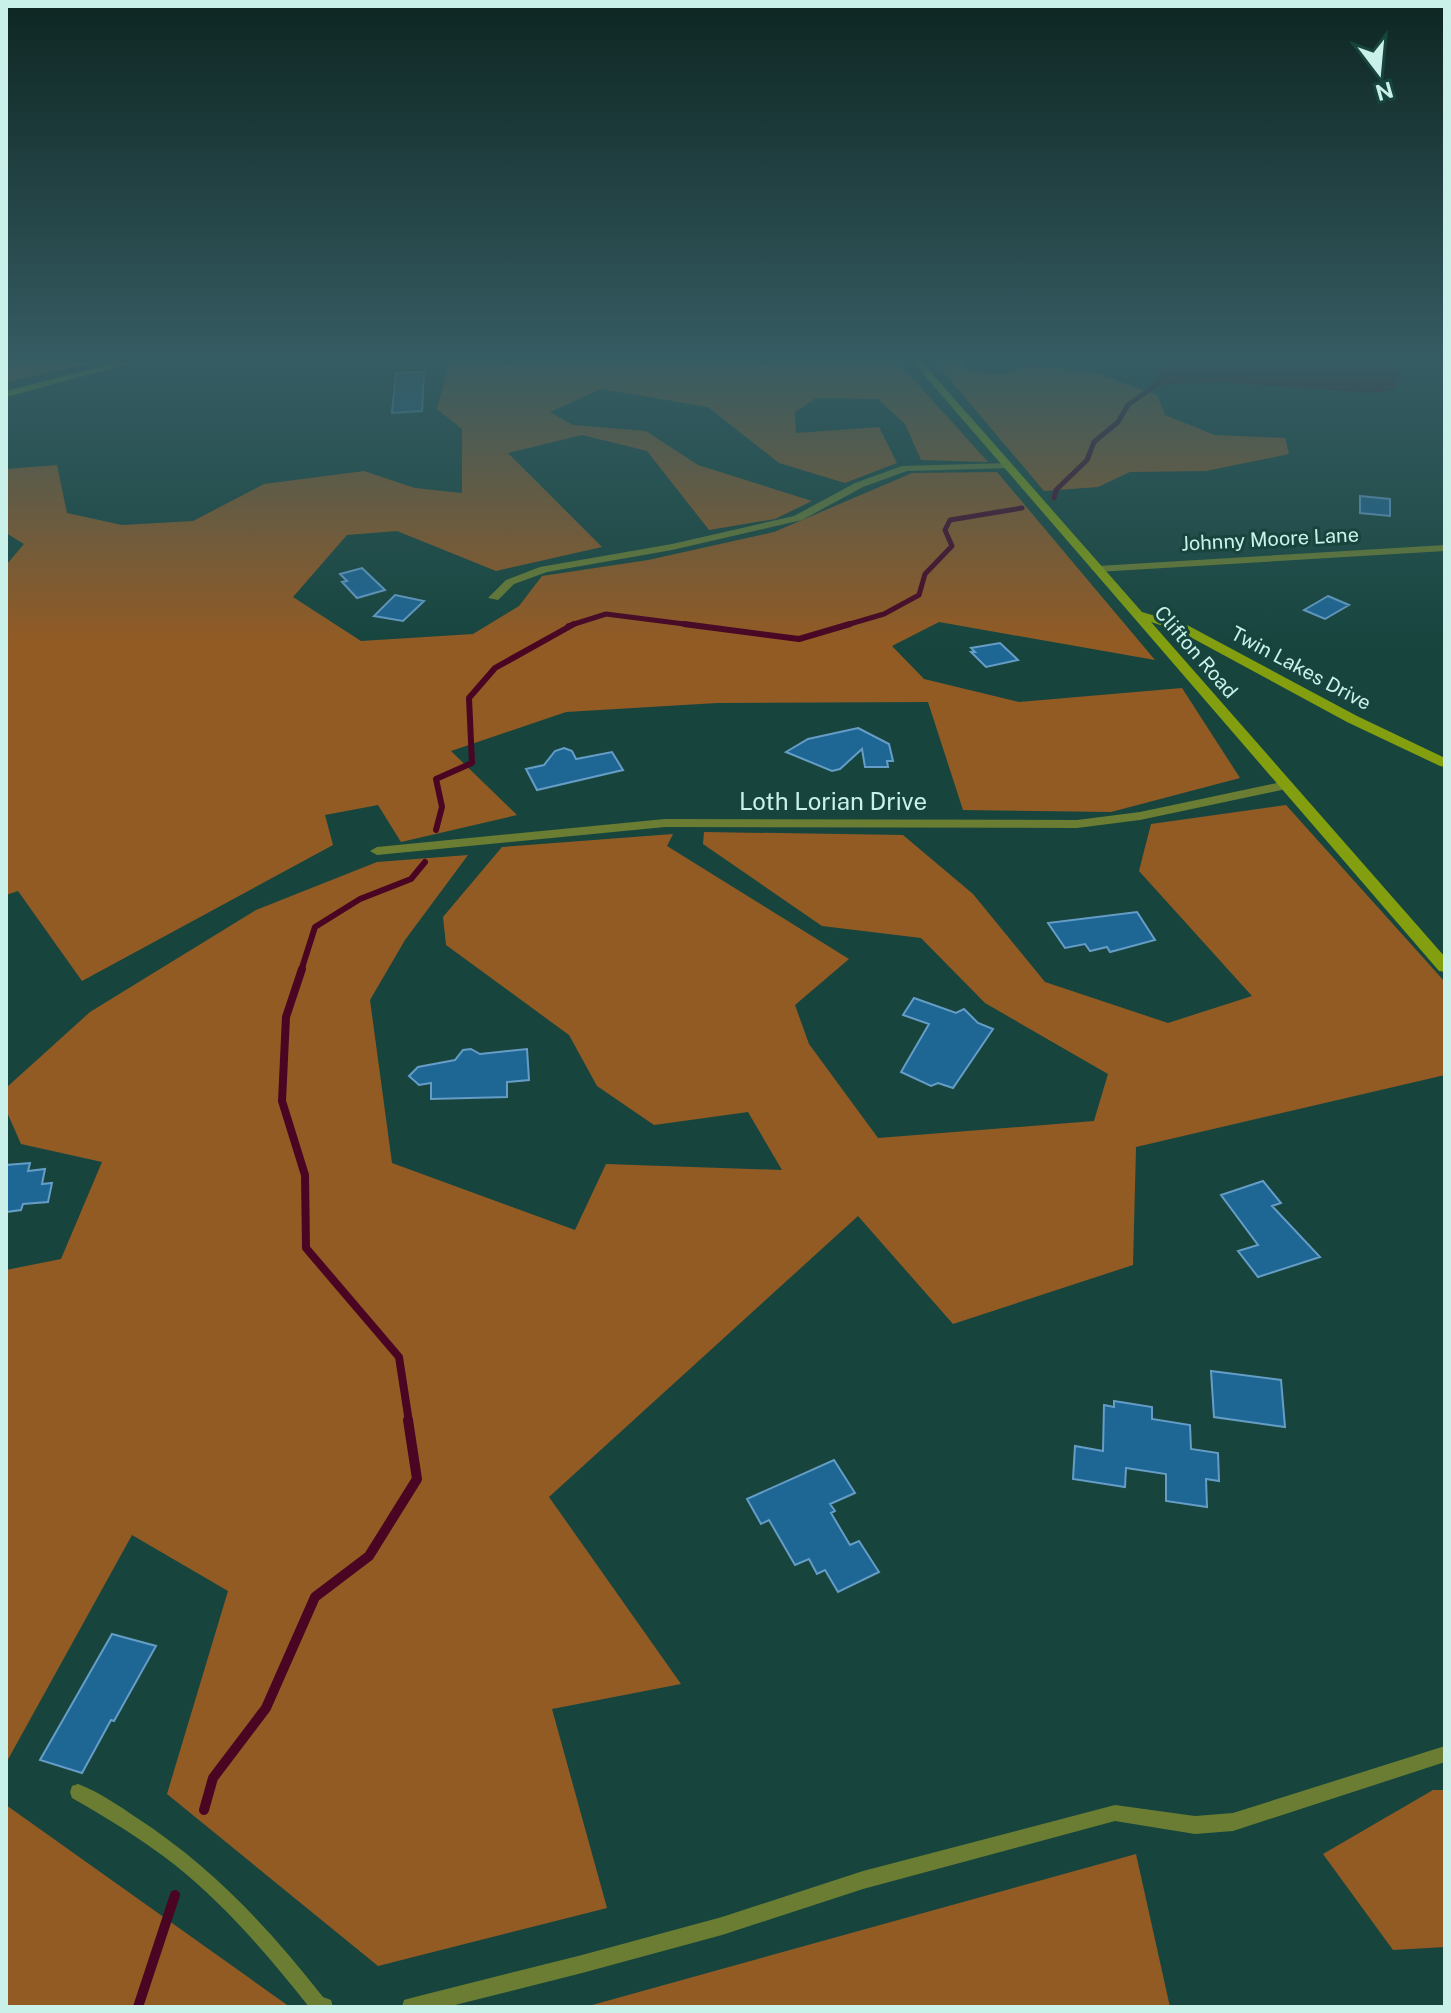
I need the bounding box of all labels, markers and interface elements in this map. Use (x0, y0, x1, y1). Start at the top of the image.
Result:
north arrow (1339, 32, 1419, 112)
text: N (1373, 76, 1396, 106)
street label: Johnny Moore Lane (1181, 522, 1359, 556)
street label: Clifton Road (1149, 601, 1243, 703)
street label: Twin Lakes Drive (1227, 621, 1375, 715)
street label: Loth Lorian Drive (739, 787, 927, 815)

